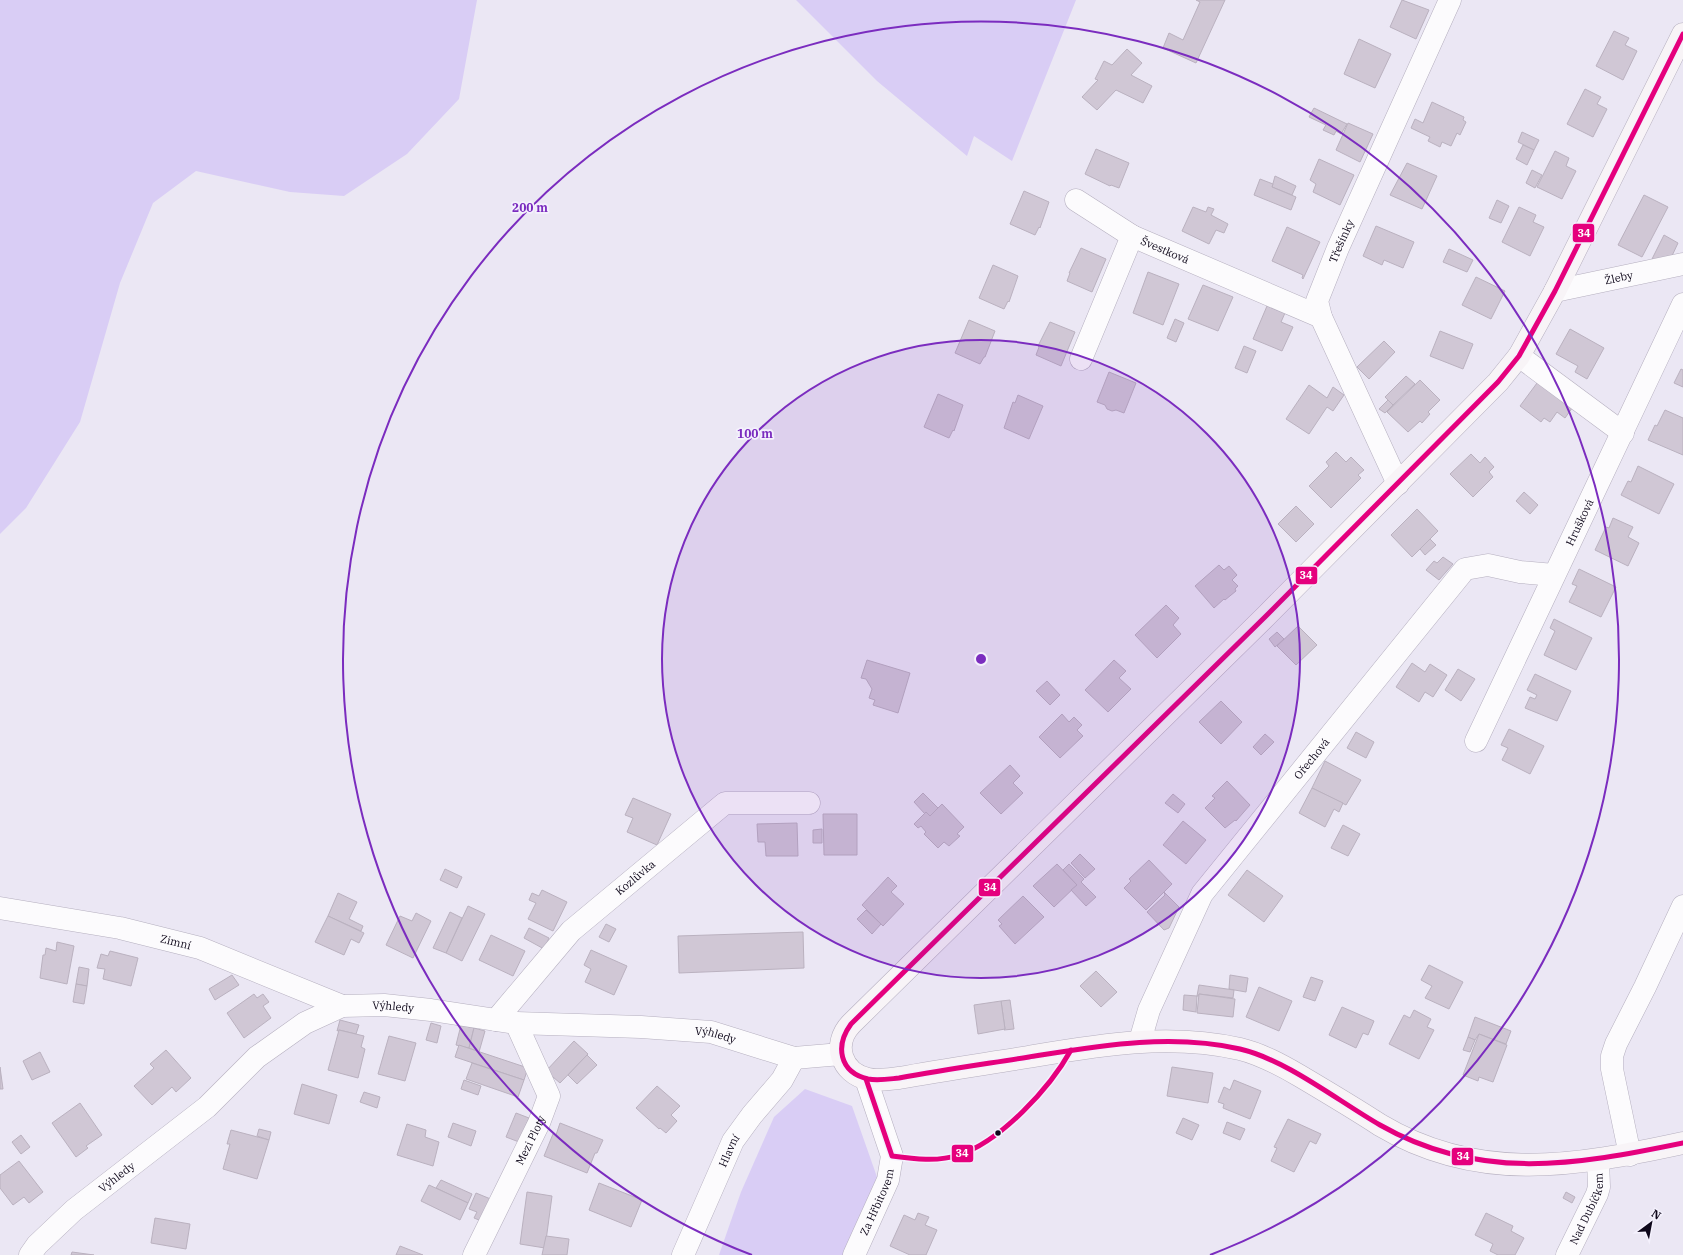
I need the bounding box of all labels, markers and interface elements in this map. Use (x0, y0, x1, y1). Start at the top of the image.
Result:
text: 200 m (512, 200, 548, 215)
street label: Třešínky (1326, 217, 1357, 265)
line badge: 34 (1572, 223, 1595, 243)
text: 34 (1577, 226, 1591, 240)
street label: Švestková (1139, 234, 1191, 267)
street label: Žleby (1603, 268, 1634, 287)
text: 100 m (737, 426, 773, 441)
street label: Hrušková (1563, 497, 1597, 548)
line badge: 34 (1295, 566, 1318, 585)
text: 34 (1299, 568, 1313, 582)
centre of rings (974, 652, 988, 666)
street label: Ořechová (1291, 735, 1332, 782)
street label: Kozlůvka (612, 857, 658, 898)
line badge: 34 (978, 878, 1001, 897)
text: 34 (983, 880, 997, 894)
street label: Zimní (159, 931, 193, 953)
street label: Výhledy (372, 998, 415, 1015)
street label: Výhledy (694, 1024, 738, 1046)
street label: Mezi Ploty (513, 1113, 548, 1167)
unlabelled marker (993, 1128, 1003, 1138)
street label: Hlavní (716, 1131, 743, 1169)
line badge: 34 (951, 1144, 974, 1163)
text: 34 (955, 1146, 969, 1160)
line badge: 34 (1451, 1147, 1474, 1166)
text: 34 (1456, 1149, 1470, 1163)
street label: Výhledy (96, 1159, 138, 1195)
street label: Za Hřbitovem (857, 1167, 897, 1238)
street label: Nad Dubíčkem (1566, 1172, 1606, 1247)
north arrow (1631, 1203, 1671, 1243)
text: N (1649, 1206, 1664, 1223)

